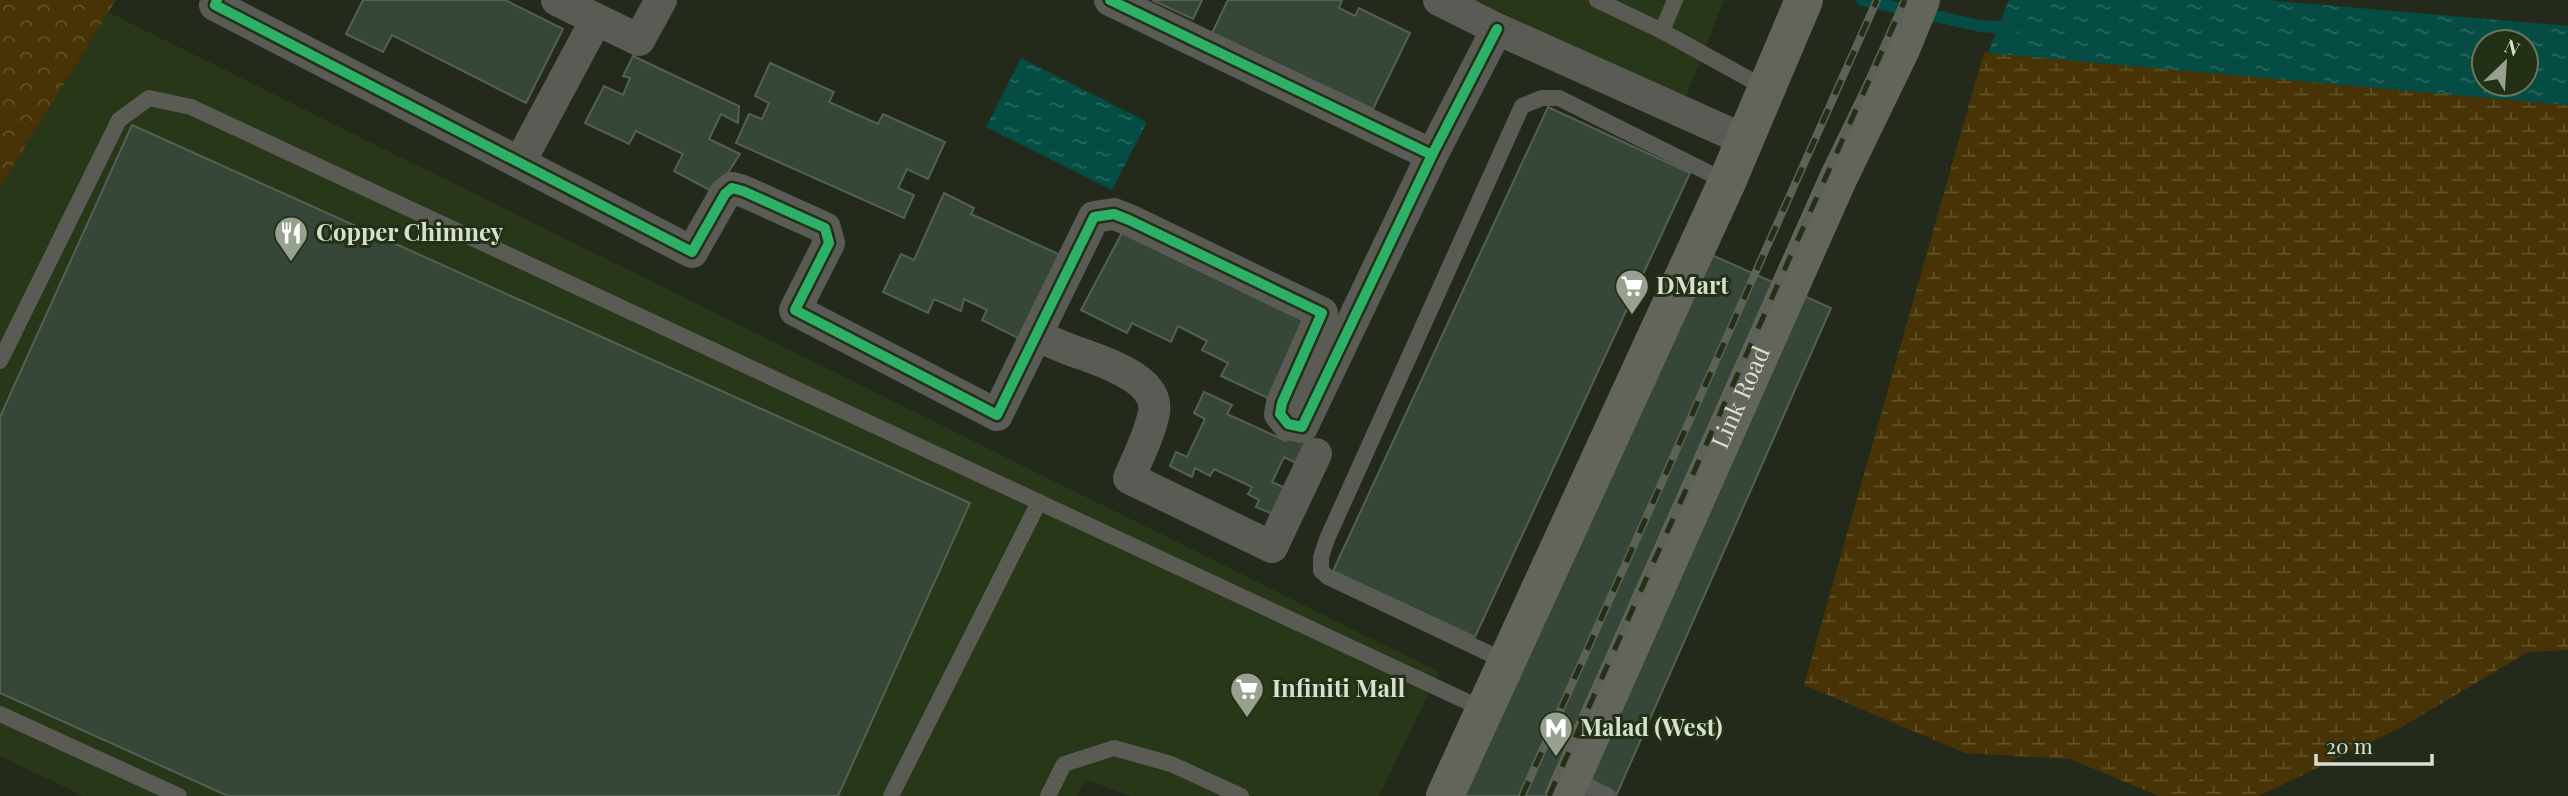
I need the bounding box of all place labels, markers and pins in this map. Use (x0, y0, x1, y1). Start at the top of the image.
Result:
restaurant icon: Copper Chimney (272, 214, 310, 263)
place label: Copper Chimney (316, 215, 504, 247)
supermarket icon: DMart (1613, 267, 1651, 316)
place label: DMart (1656, 268, 1729, 300)
supermarket icon: Infiniti Mall (1228, 670, 1266, 719)
place label: Infiniti Mall (1272, 671, 1406, 703)
metro station icon: Malad (West) (1537, 709, 1575, 758)
place label: Malad (West) (1580, 710, 1723, 742)

